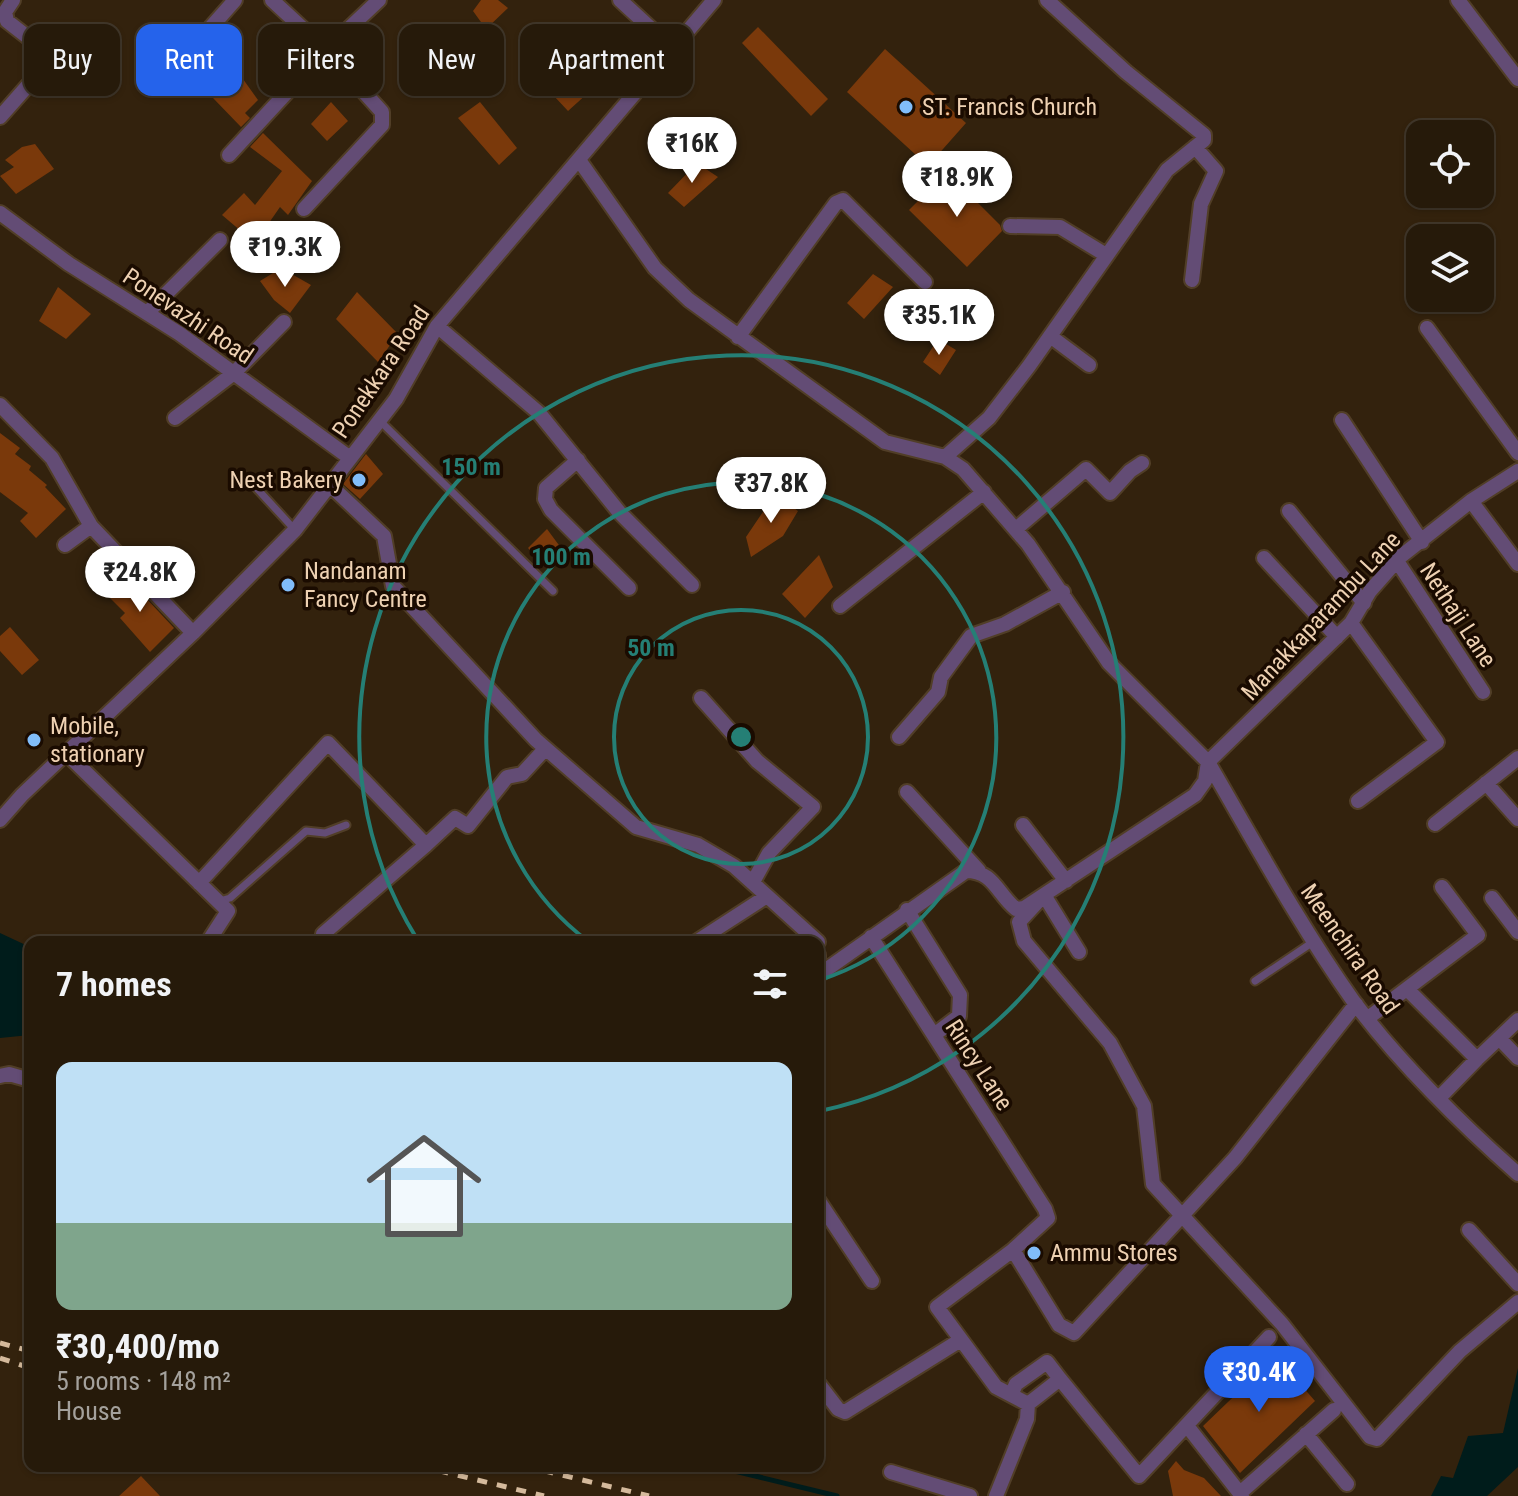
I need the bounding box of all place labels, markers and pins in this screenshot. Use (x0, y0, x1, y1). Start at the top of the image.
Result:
place label: ST. Francis Church (922, 93, 1097, 121)
marker: ST. Francis Church (897, 98, 915, 116)
pin: ₹16K (645, 117, 739, 185)
pin: ₹18.9K (892, 151, 1022, 219)
pin: ₹19.3K (220, 221, 350, 289)
pin: ₹35.1K (874, 289, 1004, 357)
pin: ₹37.8K (706, 457, 836, 525)
place label: Nest Bakery (229, 466, 343, 494)
marker: Nest Bakery (350, 471, 368, 489)
pin: ₹24.8K (75, 546, 205, 614)
place label: Nandanam Fancy Centre (304, 557, 427, 613)
marker: Nandanam Fancy Centre (279, 576, 297, 594)
place label: Mobile, stationary (50, 712, 145, 768)
centre of rings (727, 723, 755, 751)
marker: Mobile, stationary (25, 731, 43, 749)
place label: Ammu Stores (1050, 1239, 1178, 1267)
marker: Ammu Stores (1025, 1244, 1043, 1262)
pin: ₹30.4K (1194, 1346, 1324, 1414)

